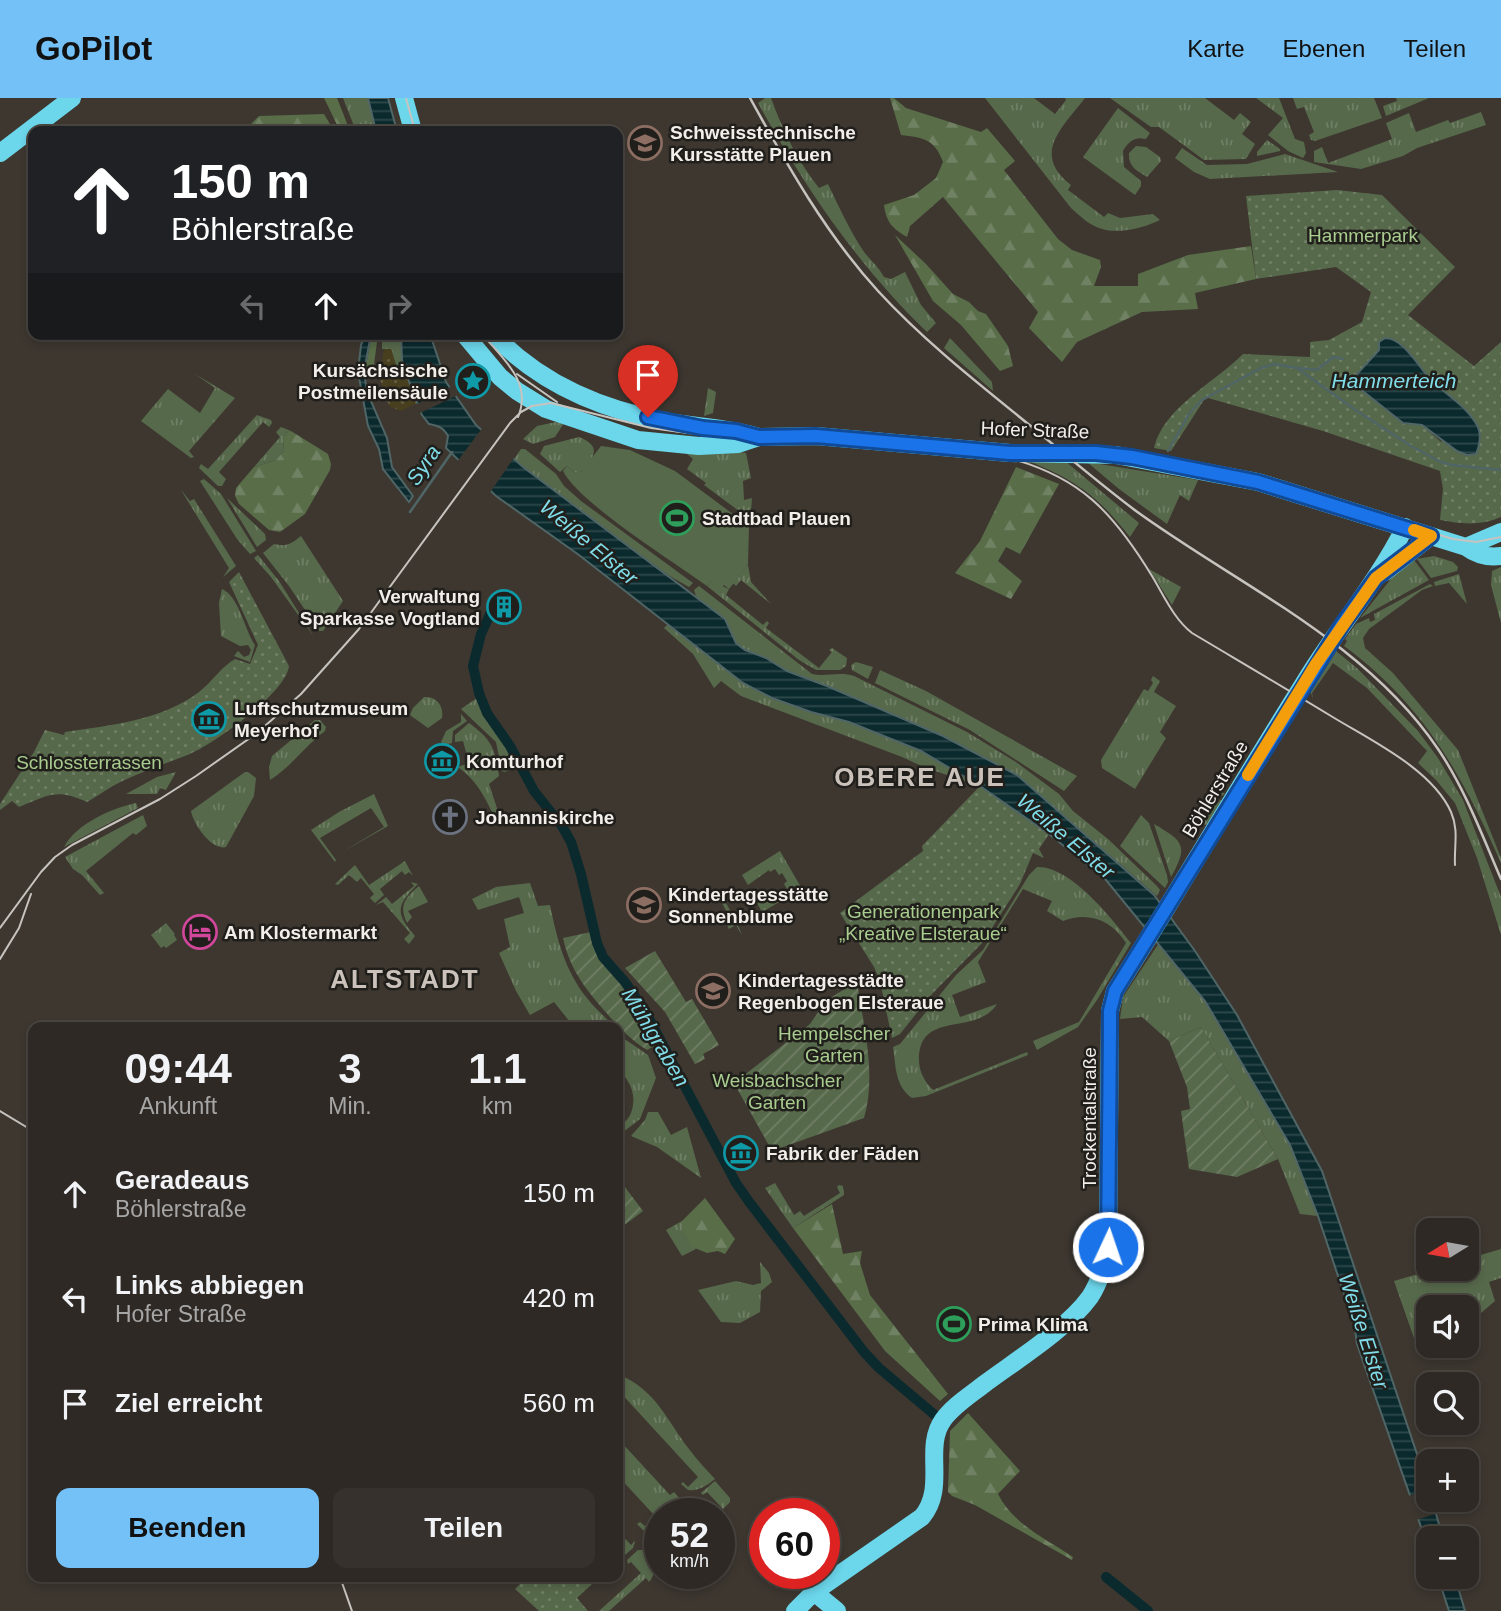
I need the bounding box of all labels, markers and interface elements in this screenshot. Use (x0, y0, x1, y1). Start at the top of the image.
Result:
text: GoPilot (35, 30, 152, 67)
text: Karte (1187, 35, 1245, 62)
text: Ebenen (1283, 35, 1365, 62)
text: Teilen (1403, 35, 1466, 62)
place label: Schweisstechnische Kursstätte Plauen (670, 122, 856, 165)
school or university icon: Schweisstechnische Kursstätte Plauen (626, 124, 664, 162)
icon: ahead (56, 154, 147, 245)
text: 150 m (171, 154, 310, 208)
text: Böhlerstraße (171, 211, 354, 247)
park label: Hammerpark (1308, 225, 1418, 246)
icon: left (234, 287, 272, 325)
icon: ahead (307, 287, 345, 325)
icon: right (380, 287, 418, 325)
pin (618, 345, 678, 417)
icon: arrive (629, 356, 667, 394)
place label: Kursächsische Postmeilensäule (298, 360, 448, 403)
place icon: Kursächsische Postmeilensäule (454, 362, 492, 400)
water label: Hammerteich (1332, 369, 1456, 392)
street label: Hofer Straße (980, 418, 1090, 442)
water label: Syra (401, 441, 445, 489)
water label: Weiße Elster (536, 495, 643, 590)
sports icon: Stadtbad Plauen (658, 499, 696, 537)
place label: Stadtbad Plauen (702, 508, 851, 529)
place label: Verwaltung Sparkasse Vogtland (300, 586, 480, 629)
building icon: Verwaltung Sparkasse Vogtland (485, 588, 523, 626)
place label: Luftschutzmuseum Meyerhof (234, 698, 408, 741)
museum icon: Luftschutzmuseum Meyerhof (190, 700, 228, 738)
street label: Böhlerstraße (1178, 737, 1252, 841)
museum icon: Komturhof (423, 742, 461, 780)
place label: Komturhof (466, 751, 564, 772)
park label: Schlossterrassen (16, 752, 162, 773)
district label: OBERE AUE (834, 762, 1006, 792)
water label: Weiße Elster (1013, 789, 1120, 884)
church icon: Johanniskirche (431, 798, 469, 836)
place label: Johanniskirche (475, 807, 614, 828)
place label: Kindertagesstätte Sonnenblume (668, 884, 829, 927)
school or university icon: Kindertagesstätte Sonnenblume (625, 886, 663, 924)
park label: Generationenpark „Kreative Elsteraue“ (839, 901, 1007, 944)
hotel icon: Am Klostermarkt (181, 913, 219, 951)
place label: Am Klostermarkt (224, 922, 378, 943)
district label: ALTSTADT (330, 964, 480, 994)
place label: Kindertagesstädte Regenbogen Elsteraue (738, 970, 944, 1013)
school or university icon: Kindertagesstädte Regenbogen Elsteraue (694, 972, 732, 1010)
water label: Mühlgraben (618, 984, 694, 1090)
park label: Hempelscher Garten (778, 1023, 891, 1066)
text: 09:44 (124, 1045, 232, 1092)
text: 3 (338, 1045, 362, 1092)
text: 1.1 (468, 1045, 527, 1092)
street label: Trockentalstraße (1079, 1047, 1100, 1189)
park label: Weisbachscher Garten (712, 1070, 842, 1113)
text: Ankunft (139, 1093, 217, 1119)
text: Min. (328, 1093, 372, 1119)
text: km (482, 1093, 513, 1119)
museum icon: Fabrik der Fäden (722, 1134, 760, 1172)
place label: Fabrik der Fäden (766, 1143, 919, 1164)
text: Geradeaus (115, 1165, 249, 1195)
icon: ahead (56, 1175, 94, 1213)
text: 150 m (523, 1178, 595, 1208)
text: Böhlerstraße (115, 1196, 247, 1222)
position arrow (1071, 1210, 1145, 1284)
north arrow (1416, 1218, 1479, 1281)
map controls (1416, 1218, 1479, 1589)
text: Links abbiegen (115, 1270, 304, 1300)
water label: Weiße Elster (1335, 1270, 1394, 1392)
icon: left (56, 1280, 94, 1318)
text: 420 m (523, 1283, 595, 1313)
button: sound (1416, 1295, 1479, 1358)
text: Hofer Straße (115, 1301, 247, 1327)
sports icon: Prima Klima (935, 1305, 973, 1343)
place label: Prima Klima (978, 1314, 1088, 1335)
button: search (1416, 1372, 1479, 1435)
icon: arrive (56, 1385, 94, 1423)
text: Ziel erreicht (115, 1388, 262, 1418)
text: 560 m (523, 1388, 595, 1418)
button: + (1416, 1449, 1479, 1512)
button: Beenden (56, 1488, 319, 1568)
button: Teilen (333, 1488, 595, 1568)
speed limit sign: 60 (749, 1498, 840, 1589)
text: 52 (670, 1515, 709, 1554)
button: − (1416, 1526, 1479, 1589)
text: km/h (670, 1551, 709, 1571)

